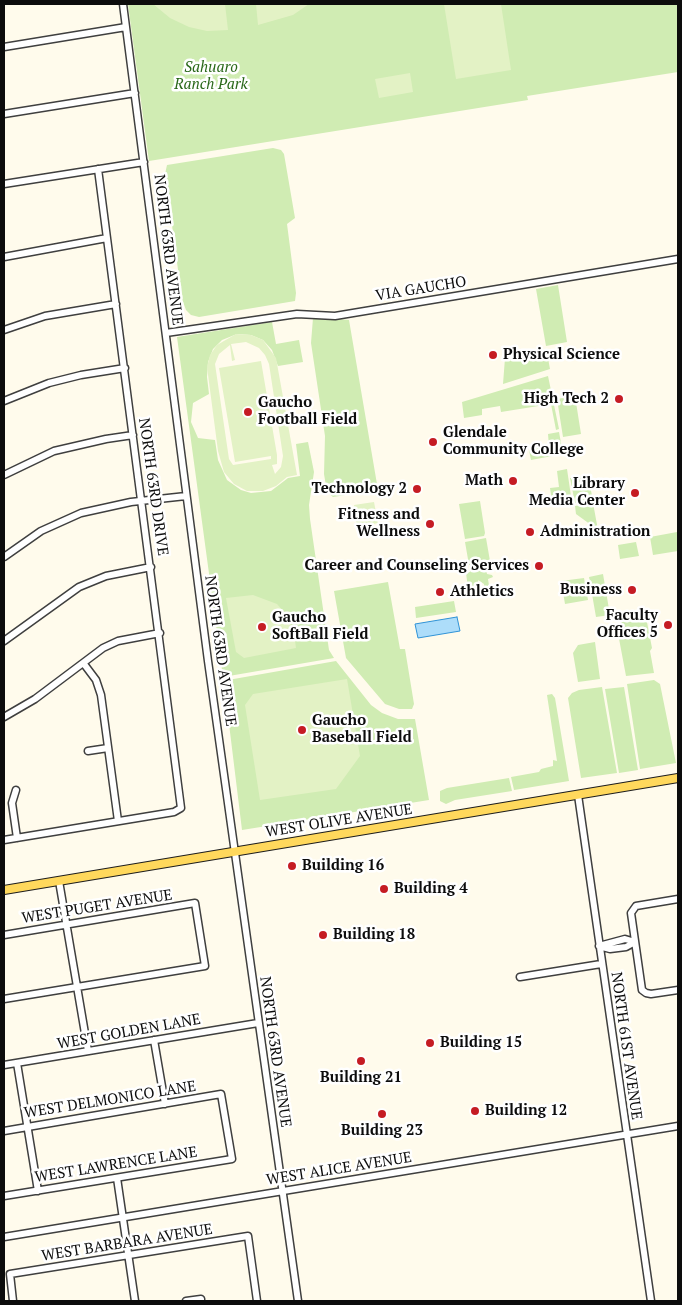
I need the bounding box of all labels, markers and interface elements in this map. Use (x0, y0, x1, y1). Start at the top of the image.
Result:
park label: Sahuaro Ranch Park (174, 59, 248, 94)
street label: NORTH 63RD AVENUE (150, 173, 186, 327)
street label: VIA GAUCHO (374, 273, 468, 305)
place label: Physical Science (503, 346, 620, 364)
marker: Physical Science (487, 349, 499, 361)
place label: High Tech 2 (524, 390, 609, 408)
marker: High Tech 2 (613, 393, 625, 405)
place label: Gaucho Football Field (258, 394, 357, 429)
marker: Gaucho Football Field (242, 406, 254, 418)
street label: NORTH 63RD DRIVE (134, 417, 172, 557)
place label: Glendale Community College (443, 424, 584, 459)
marker: Glendale Community College (427, 436, 439, 448)
place label: Math (465, 472, 503, 490)
marker: Math (507, 475, 519, 487)
place label: Library Media Center (529, 475, 625, 510)
place label: Technology 2 (312, 480, 407, 498)
marker: Technology 2 (411, 483, 423, 495)
marker: Library Media Center (629, 487, 641, 499)
place label: Fitness and Wellness (338, 506, 420, 541)
marker: Fitness and Wellness (424, 518, 436, 530)
place label: Administration (540, 523, 651, 541)
marker: Administration (524, 526, 536, 538)
place label: Career and Counseling Services (304, 557, 529, 575)
marker: Career and Counseling Services (533, 560, 545, 572)
street label: NORTH 63RD AVENUE (201, 574, 239, 728)
place label: Business (560, 581, 622, 599)
place label: Athletics (450, 583, 514, 601)
marker: Business (626, 584, 638, 596)
marker: Athletics (434, 586, 446, 598)
place label: Faculty Offices 5 (597, 607, 658, 642)
place label: Gaucho SoftBall Field (272, 609, 368, 644)
marker: Faculty Offices 5 (662, 619, 674, 631)
marker: Gaucho SoftBall Field (256, 621, 268, 633)
place label: Gaucho Baseball Field (312, 712, 412, 747)
marker: Gaucho Baseball Field (296, 724, 308, 736)
street label: WEST OLIVE AVENUE (264, 801, 414, 841)
place label: Building 16 (302, 857, 384, 875)
marker: Building 16 (286, 860, 298, 872)
place label: Building 4 (394, 880, 468, 898)
marker: Building 4 (378, 883, 390, 895)
street label: WEST PUGET AVENUE (20, 886, 174, 928)
place label: Building 18 (333, 926, 415, 944)
marker: Building 18 (317, 929, 329, 941)
street label: NORTH 61ST AVENUE (607, 971, 645, 1121)
street label: NORTH 63RD AVENUE (256, 975, 294, 1129)
street label: WEST GOLDEN LANE (56, 1011, 202, 1053)
place label: Building 15 (440, 1034, 522, 1052)
marker: Building 15 (424, 1037, 436, 1049)
marker: Building 21 (355, 1055, 367, 1067)
place label: Building 21 (320, 1069, 402, 1087)
street label: WEST DELMONICO LANE (23, 1078, 197, 1122)
place label: Building 12 (485, 1102, 567, 1120)
marker: Building 12 (469, 1105, 481, 1117)
marker: Building 23 (376, 1108, 388, 1120)
place label: Building 23 (341, 1122, 423, 1140)
street label: WEST LAWRENCE LANE (33, 1143, 199, 1187)
street label: WEST ALICE AVENUE (265, 1149, 413, 1189)
street label: WEST BARBARA AVENUE (40, 1221, 214, 1265)

